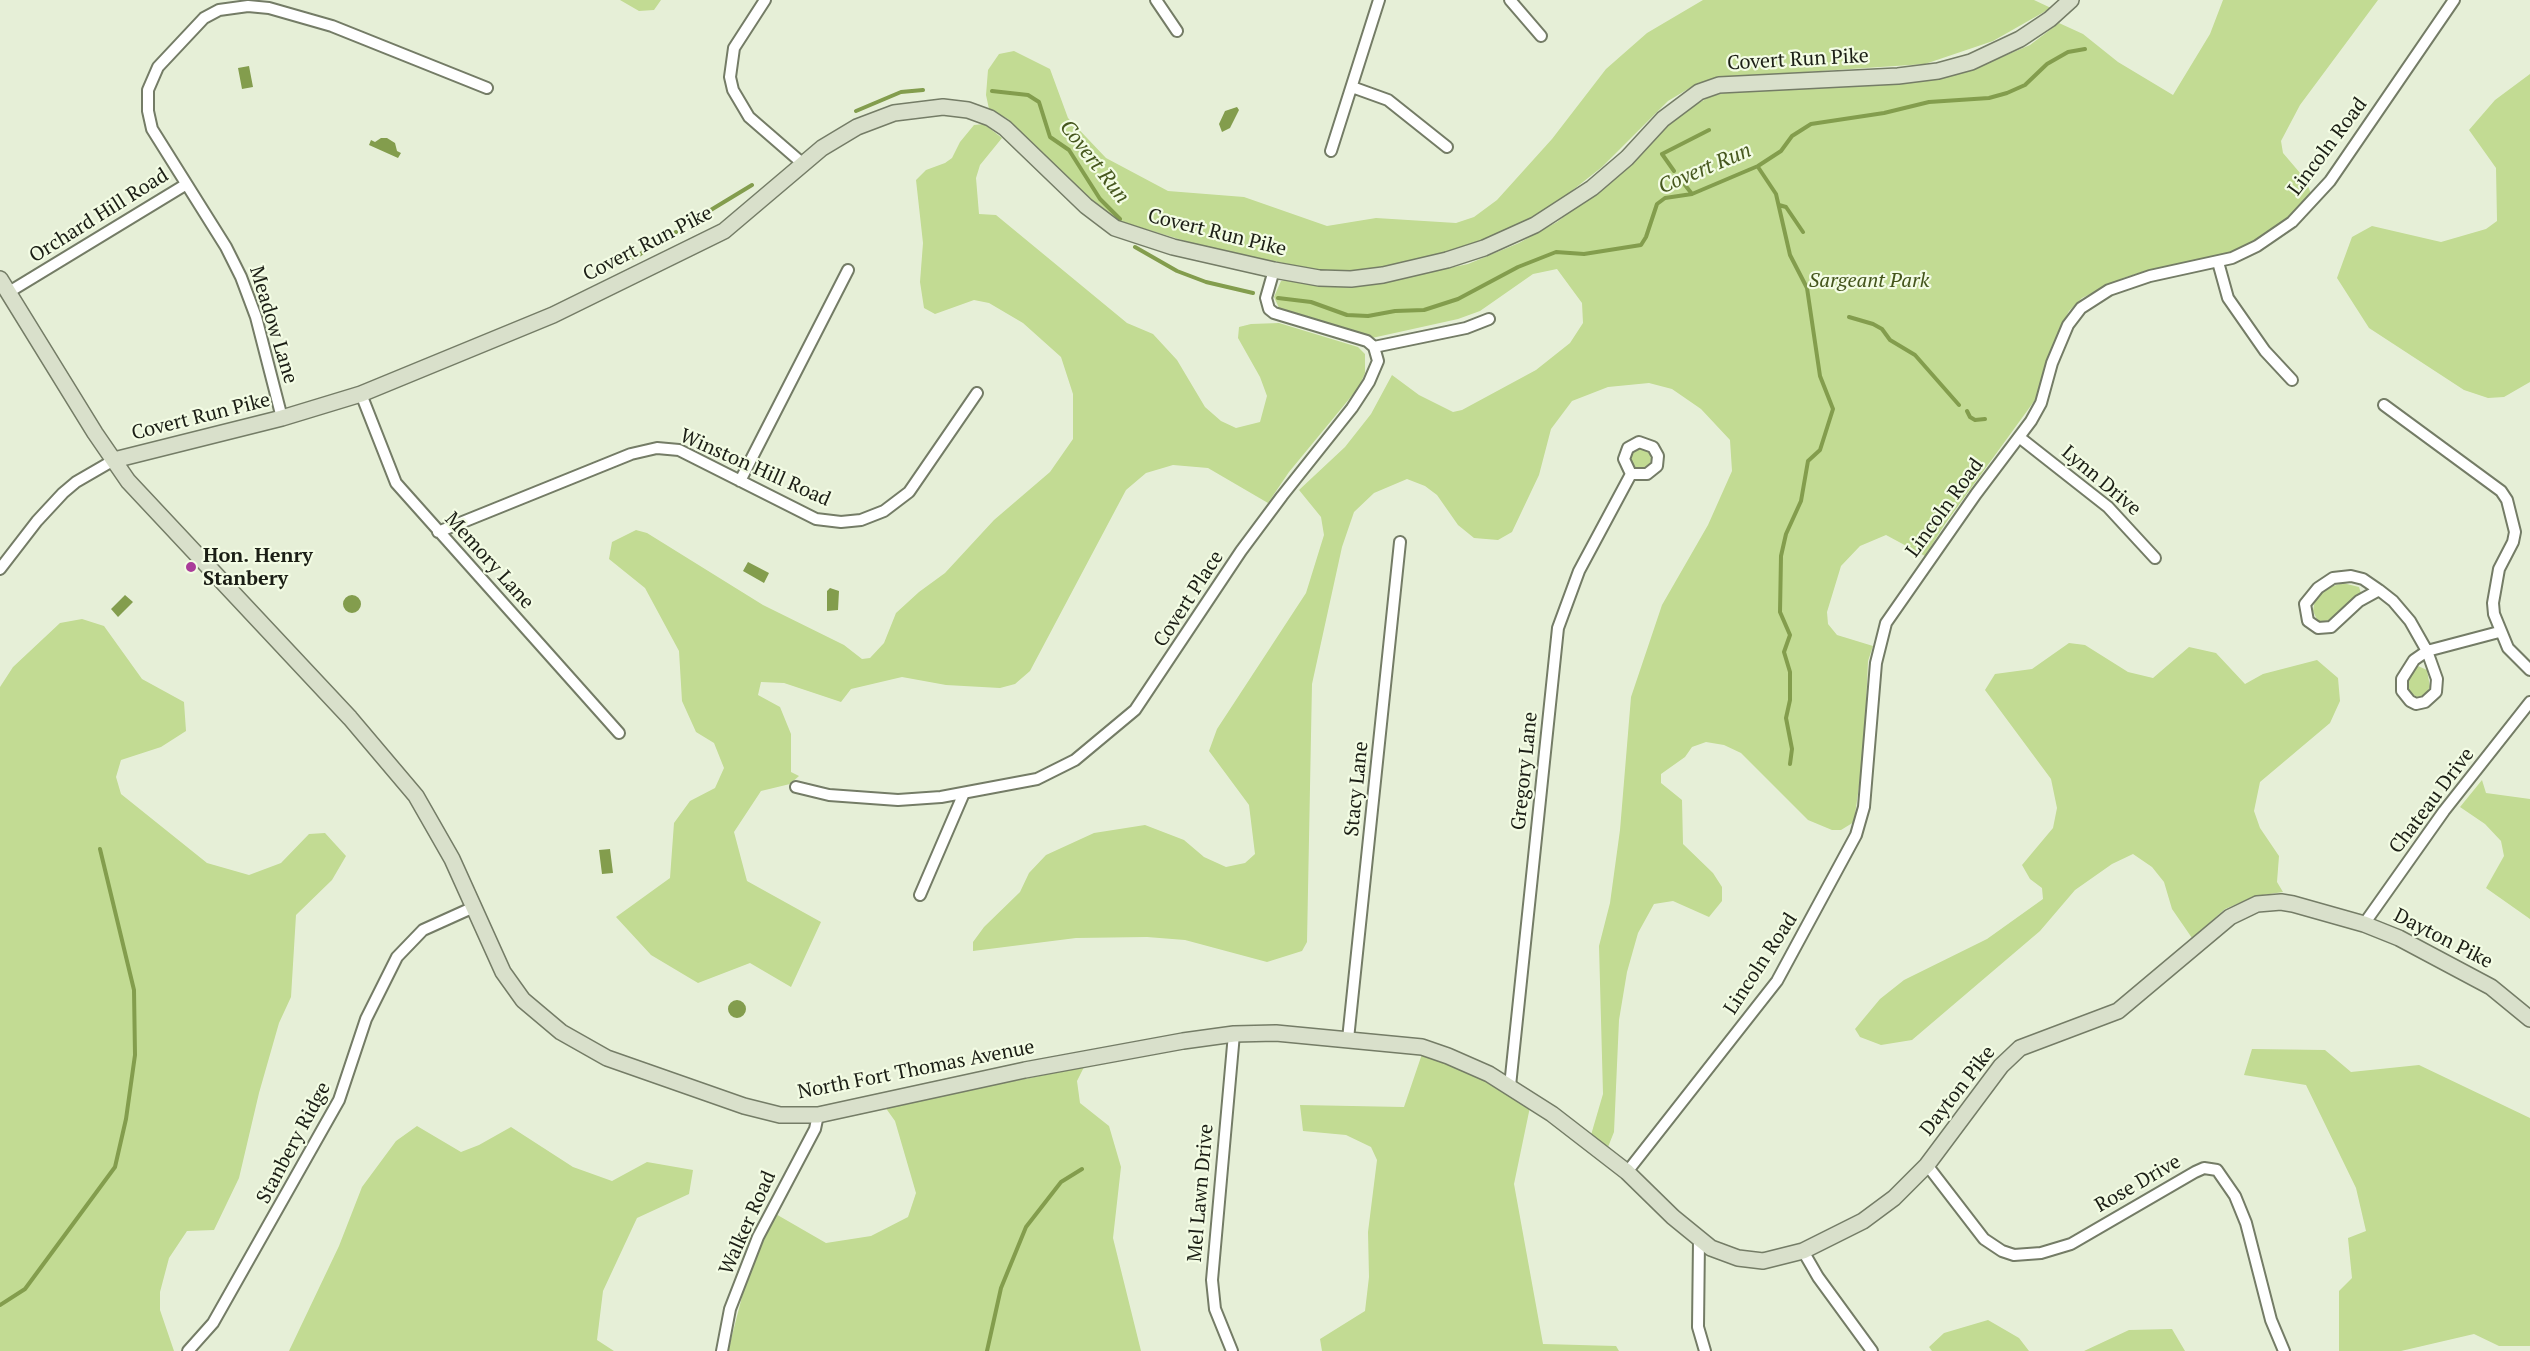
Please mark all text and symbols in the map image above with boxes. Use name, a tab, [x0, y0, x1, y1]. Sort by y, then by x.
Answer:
street label: Covert Run Pike	[1726, 44, 1870, 76]
street label: Lincoln Road	[2283, 93, 2373, 201]
water label: Covert Run	[1054, 115, 1134, 209]
water label: Covert Run	[1655, 138, 1755, 200]
street label: Orchard Hill Road	[25, 164, 173, 268]
street label: Covert Run Pike	[579, 201, 717, 287]
street label: Covert Run Pike	[1145, 204, 1289, 262]
street label: Meadow Lane	[244, 263, 302, 387]
park label: Sargeant Park	[1809, 269, 1929, 293]
street label: Covert Run Pike	[129, 388, 273, 446]
street label: Winston Hill Road	[676, 424, 834, 512]
street label: Lynn Drive	[2056, 441, 2146, 521]
street label: Lincoln Road	[1901, 454, 1989, 562]
street label: Memory Lane	[439, 508, 539, 614]
place label: Hon. Henry Stanbery	[203, 544, 313, 591]
street label: Covert Place	[1149, 546, 1229, 652]
marker: Hon. Henry Stanbery	[184, 560, 198, 574]
street label: Gregory Lane	[1507, 711, 1543, 831]
street label: Stacy Lane	[1340, 740, 1374, 838]
street label: Chateau Drive	[2384, 743, 2480, 859]
street label: Dayton Pike	[2390, 904, 2496, 974]
street label: Lincoln Road	[1719, 909, 1803, 1019]
street label: North Fort Thomas Avenue	[796, 1035, 1036, 1105]
street label: Dayton Pike	[1915, 1041, 2001, 1141]
street label: Stanbery Ridge	[252, 1078, 336, 1208]
street label: Mel Lawn Drive	[1183, 1123, 1219, 1263]
street label: Rose Drive	[2091, 1150, 2185, 1218]
street label: Walker Road	[715, 1168, 781, 1278]

